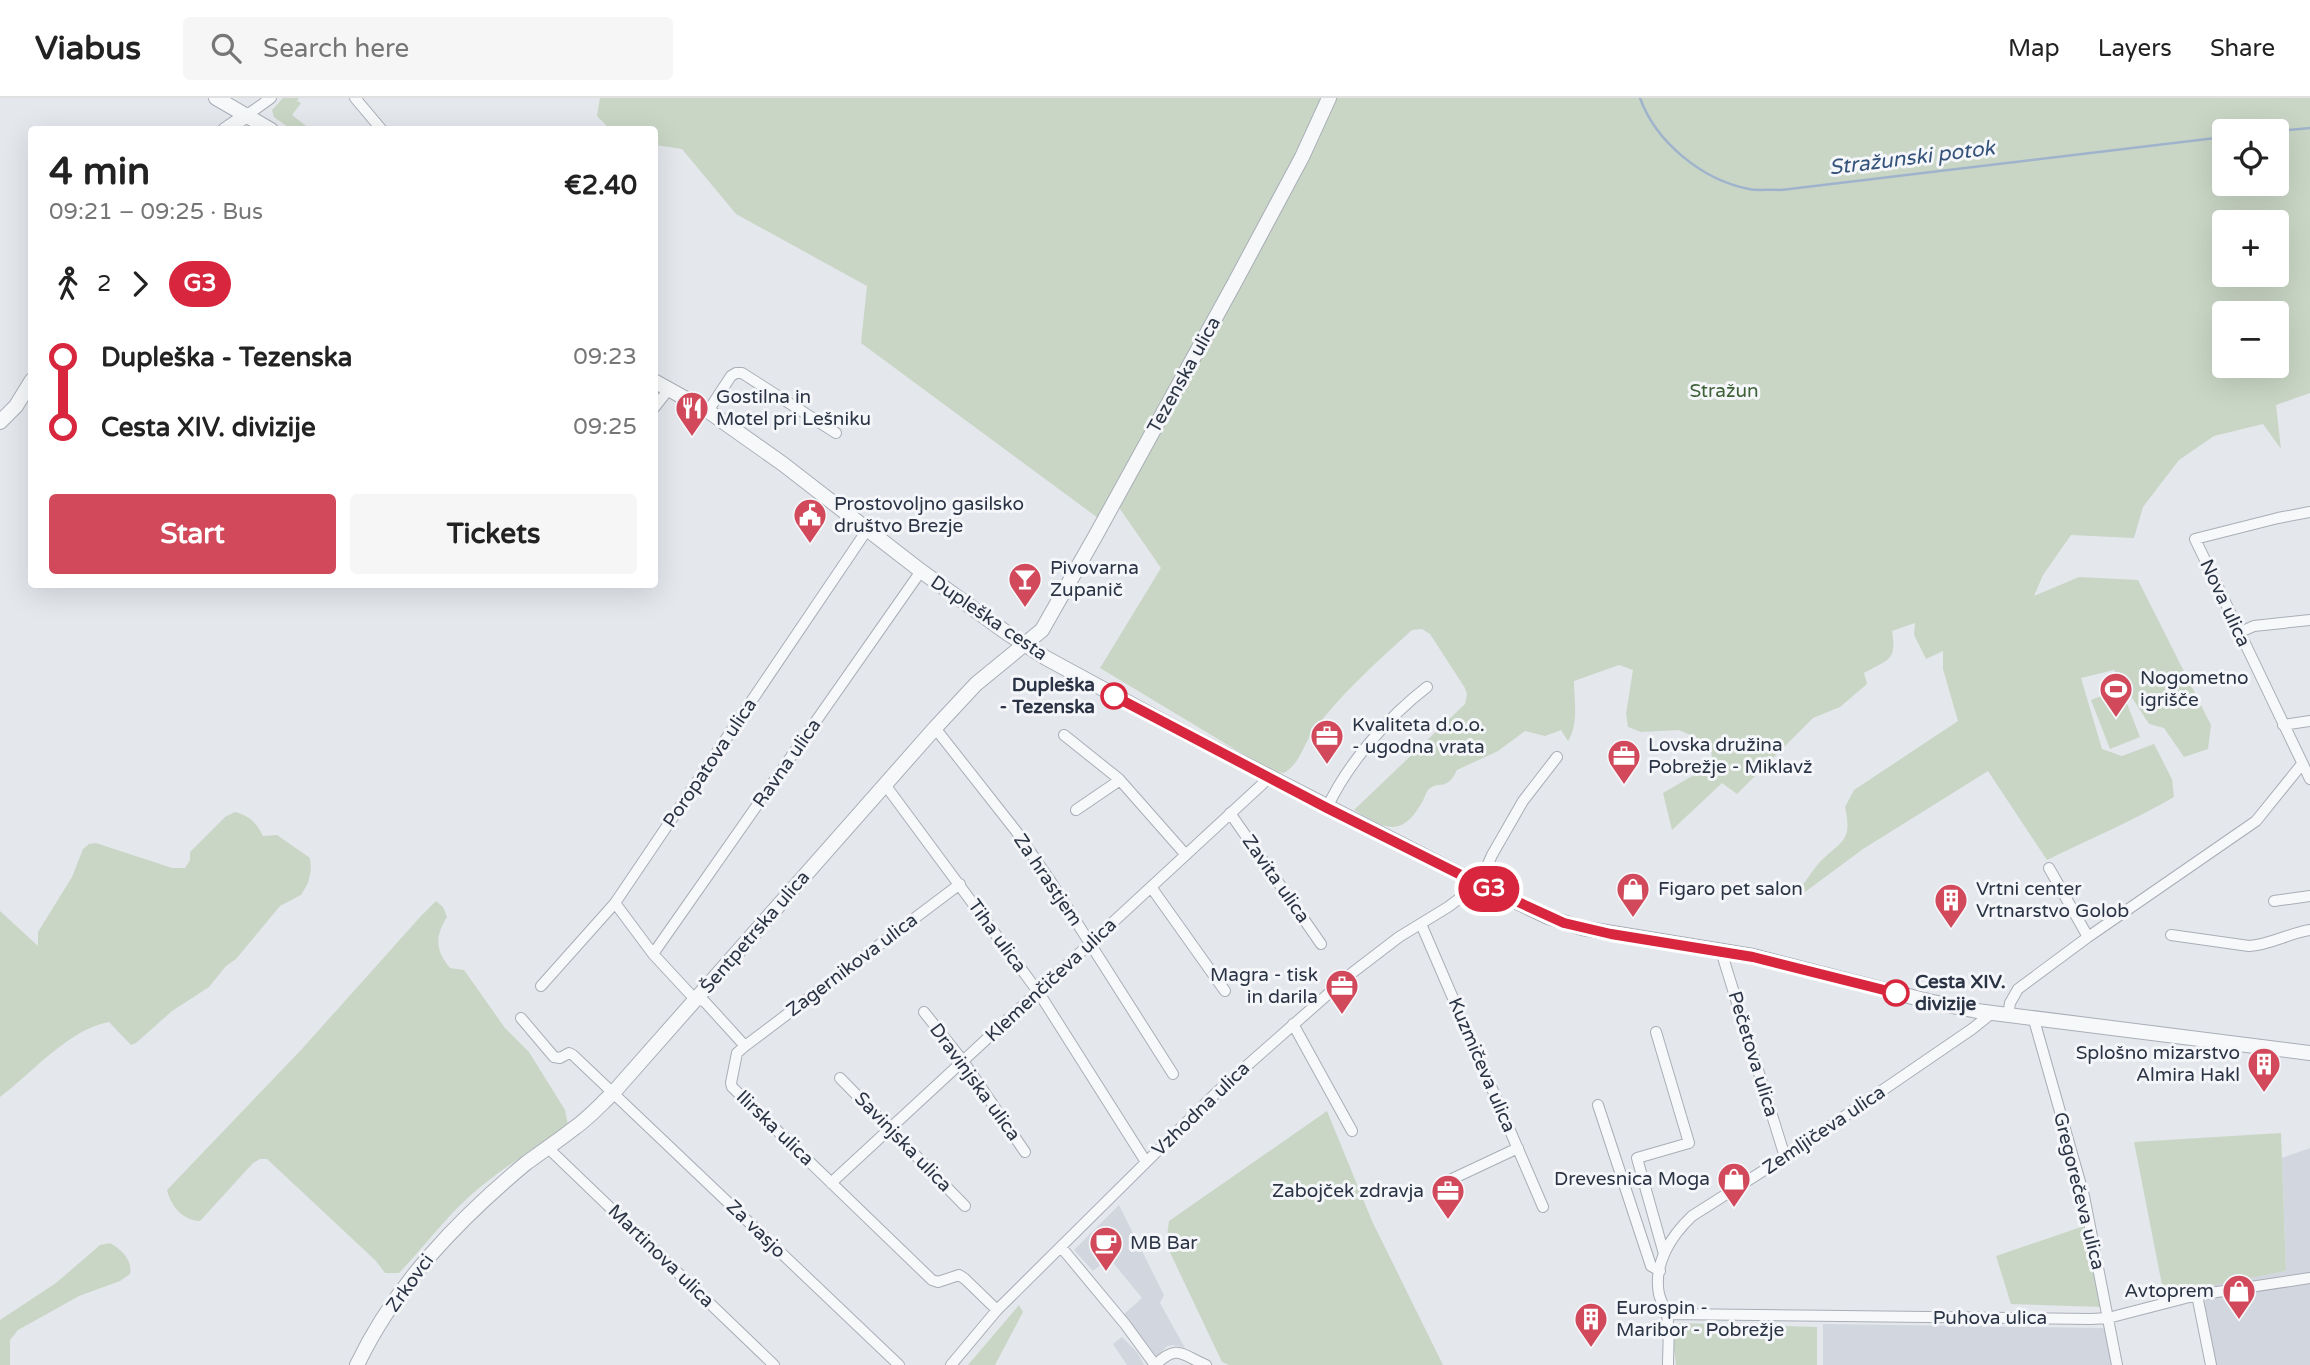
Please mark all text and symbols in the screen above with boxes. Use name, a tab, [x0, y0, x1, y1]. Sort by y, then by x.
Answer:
search box	[183, 17, 673, 80]
text: Viabus	[35, 29, 141, 68]
icon: search	[207, 29, 245, 67]
text: Search here	[263, 33, 409, 64]
text: Map	[2008, 34, 2060, 63]
text: Layers	[2098, 34, 2172, 63]
text: Share	[2210, 34, 2275, 63]
map controls	[2212, 119, 2289, 378]
button: locate	[2212, 119, 2289, 196]
water label: Stražunski potok	[1828, 135, 1998, 181]
text: 4 min	[49, 149, 150, 195]
text: €2.40	[564, 170, 637, 201]
text: 09:21 – 09:25 · Bus	[49, 198, 263, 226]
button: +	[2212, 210, 2289, 287]
icon: walk	[49, 265, 87, 303]
icon: forward	[121, 265, 159, 303]
text: G3	[183, 269, 217, 298]
text: 2	[97, 270, 111, 298]
button: −	[2212, 301, 2289, 378]
street label: Tezenska ulica	[1143, 313, 1225, 437]
text: Dupleška - Tezenska	[101, 342, 352, 373]
text: 09:23	[573, 343, 637, 371]
park label: Stražun	[1689, 380, 1759, 402]
place label: Gostilna in Motel pri Lešniku	[716, 386, 871, 430]
restaurant icon: Gostilna in Motel pri Lešniku	[673, 389, 711, 438]
text: Cesta XIV. divizije	[101, 412, 316, 443]
text: 09:25	[573, 413, 637, 441]
place label: Prostovoljno gasilsko društvo Brezje	[834, 493, 1024, 537]
button: Start	[49, 494, 336, 574]
button: Tickets	[350, 494, 637, 574]
public building icon: Prostovoljno gasilsko društvo Brezje	[791, 496, 829, 545]
street label: Nova ulica	[2195, 556, 2255, 650]
place label: Pivovarna Zupanič	[1050, 557, 1139, 601]
bar icon: Pivovarna Zupanič	[1006, 560, 1044, 609]
street label: Dupleška cesta	[927, 571, 1051, 665]
place label: Nogometno igrišče	[2140, 667, 2249, 711]
sports icon: Nogometno igrišče	[2097, 670, 2135, 719]
place label: Dupleška - Tezenska	[999, 674, 1095, 718]
marker: Dupleška - Tezenska	[1101, 683, 1127, 709]
street label: Poropatova ulica	[659, 694, 761, 832]
street label: Ravna ulica	[748, 714, 826, 812]
place label: Kvaliteta d.o.o. - ugodna vrata	[1352, 714, 1485, 758]
office icon: Kvaliteta d.o.o. - ugodna vrata	[1308, 717, 1346, 766]
place label: Lovska družina Pobrežje - Miklavž	[1648, 734, 1812, 778]
office icon: Lovska družina Pobrežje - Miklavž	[1605, 737, 1643, 786]
street label: Za hrastjem	[1009, 830, 1087, 930]
street label: Zavita ulica	[1238, 831, 1314, 927]
street label: Šentpetrska ulica	[696, 866, 814, 998]
line badge: G3	[1458, 866, 1520, 912]
shop icon: Figaro pet salon	[1614, 870, 1652, 919]
text: G3	[1472, 874, 1506, 903]
place label: Figaro pet salon	[1658, 878, 1803, 900]
place label: Vrtni center Vrtnarstvo Golob	[1976, 878, 2129, 922]
building icon: Vrtni center Vrtnarstvo Golob	[1932, 881, 1970, 930]
street label: Tiha ulica	[963, 895, 1031, 977]
street label: Zagernikova ulica	[782, 909, 922, 1021]
street label: Klemenčičeva ulica	[981, 914, 1121, 1046]
place label: Magra - tisk in darila	[1210, 964, 1318, 1008]
office icon: Magra - tisk in darila	[1323, 967, 1361, 1016]
place label: Cesta XIV. divizije	[1915, 971, 2006, 1016]
marker: Cesta XIV. divizije	[1883, 980, 1909, 1006]
street label: Pečetova ulica	[1723, 989, 1783, 1119]
street label: Kuzmičeva ulica	[1444, 994, 1520, 1136]
street label: Dravinjska ulica	[925, 1019, 1025, 1145]
place label: Splošno mizarstvo Almira Hakl	[2076, 1042, 2240, 1086]
building icon: Splošno mizarstvo Almira Hakl	[2245, 1045, 2283, 1094]
street label: Vzhodna ulica	[1148, 1057, 1254, 1161]
street label: Zemljičeva ulica	[1759, 1081, 1889, 1179]
street label: Ilirska ulica	[732, 1086, 818, 1170]
street label: Savinjska ulica	[850, 1088, 956, 1196]
street label: Gregorečeva ulica	[2049, 1110, 2109, 1272]
shop icon: Drevesnica Moga	[1715, 1160, 1753, 1209]
place label: Drevesnica Moga	[1554, 1168, 1710, 1190]
office icon: Zabojček zdravja	[1429, 1172, 1467, 1221]
place label: Zabojček zdravja	[1272, 1180, 1424, 1202]
street label: Za vasjo	[722, 1195, 790, 1263]
street label: Martinova ulica	[603, 1200, 719, 1312]
cafe icon: MB Bar	[1087, 1224, 1125, 1273]
place label: MB Bar	[1130, 1232, 1198, 1254]
street label: Zrkovci	[382, 1250, 438, 1316]
shop icon: Avtoprem	[2220, 1272, 2258, 1321]
place label: Avtoprem	[2124, 1280, 2214, 1302]
place label: Eurospin - Maribor - Pobrežje	[1616, 1297, 1784, 1341]
building icon: Eurospin - Maribor - Pobrežje	[1572, 1300, 1610, 1349]
street label: Puhova ulica	[1933, 1307, 2047, 1329]

